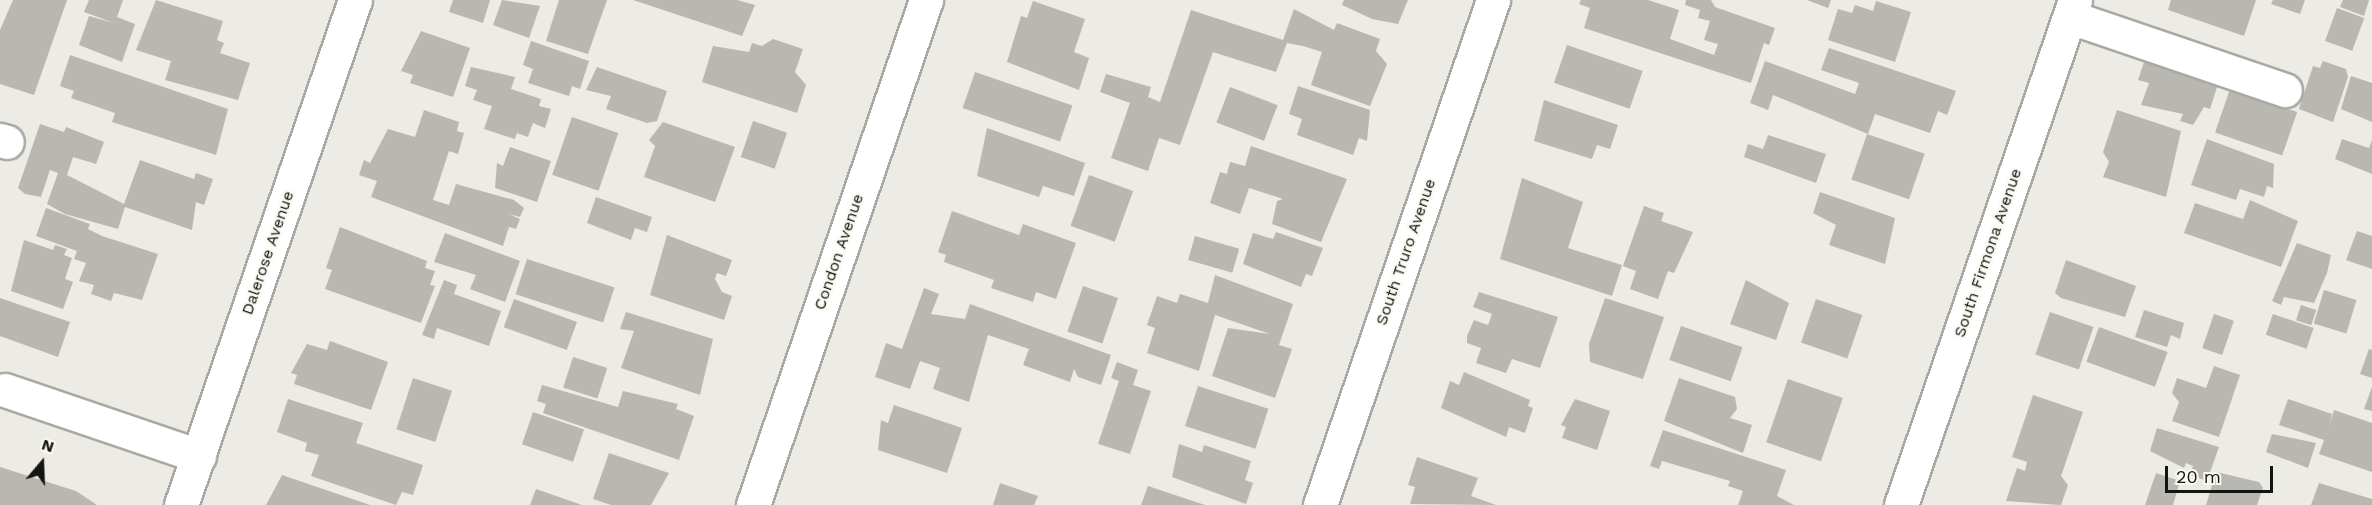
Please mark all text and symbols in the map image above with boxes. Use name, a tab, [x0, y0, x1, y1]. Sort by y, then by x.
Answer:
street label: South Firmona Avenue	[1950, 166, 2026, 340]
street label: South Truro Avenue	[1372, 176, 1440, 328]
street label: Dalerose Avenue	[238, 188, 298, 318]
street label: Condon Avenue	[810, 191, 868, 313]
north arrow	[12, 433, 72, 493]
text: N	[39, 435, 57, 456]
scale bar	[2168, 454, 2276, 492]
text: 20 m	[2176, 466, 2221, 487]

